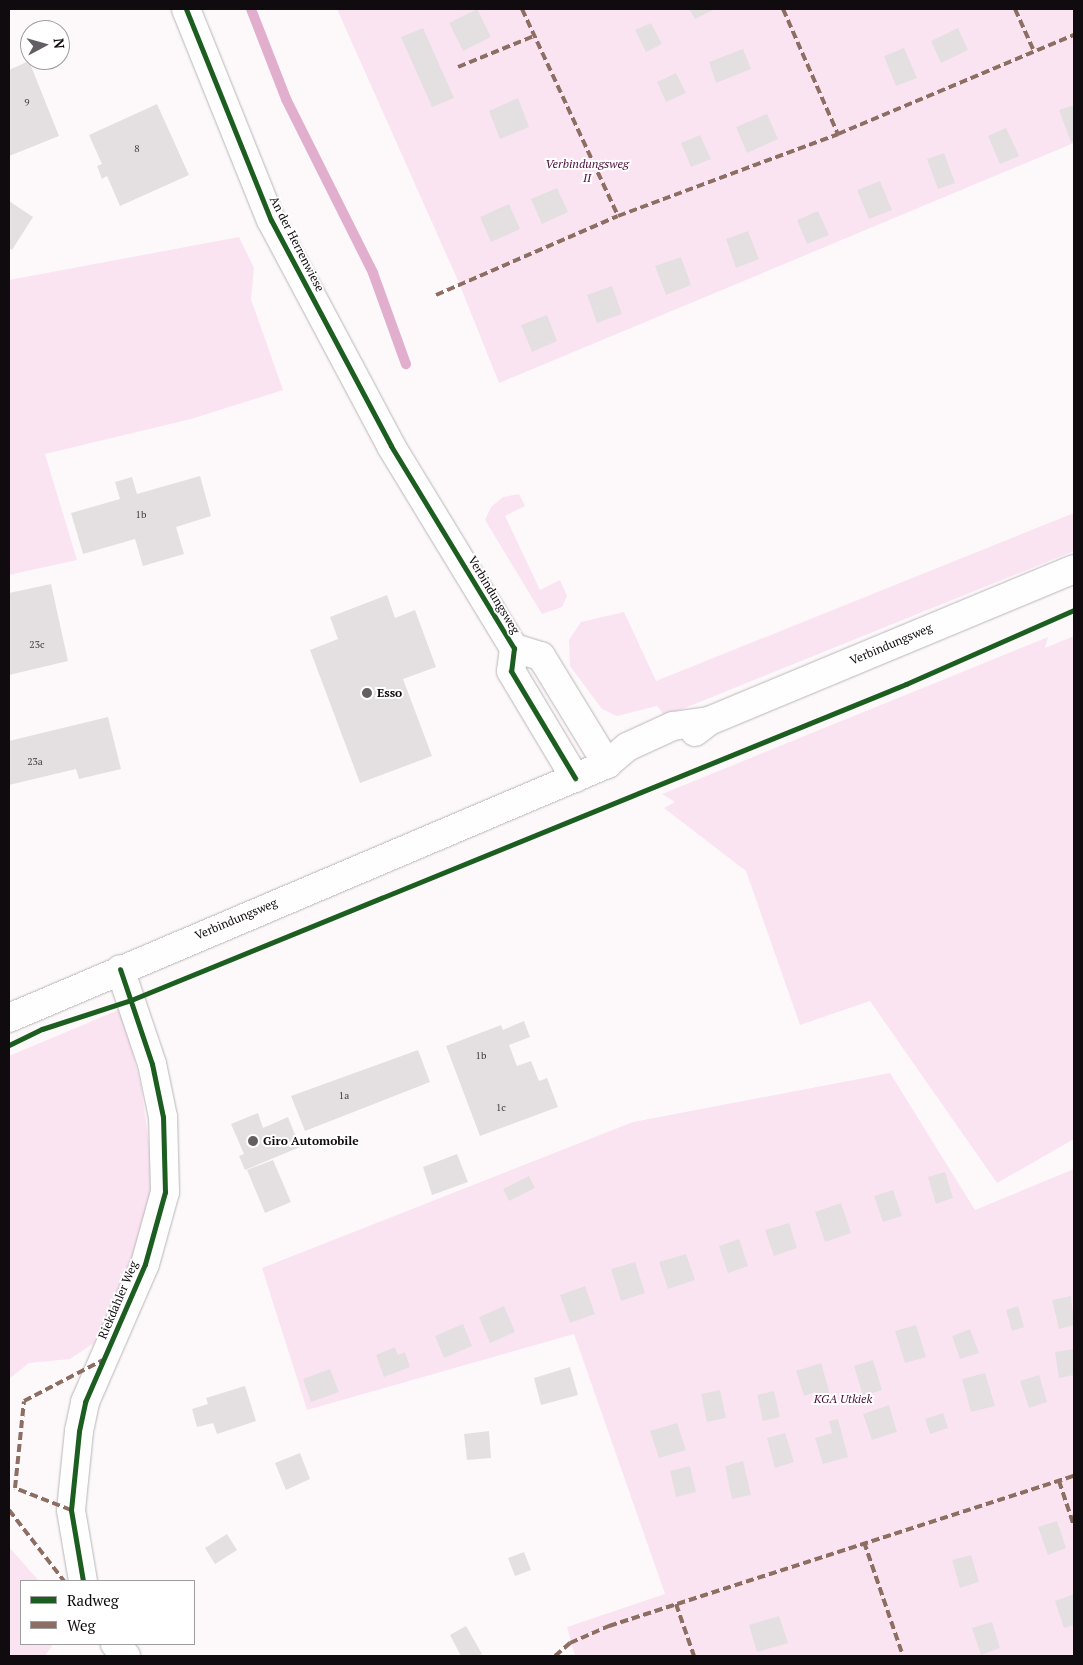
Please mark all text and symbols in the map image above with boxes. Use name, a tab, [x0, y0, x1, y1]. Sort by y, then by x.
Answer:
north arrow	[20, 20, 70, 70]
text: N	[49, 37, 69, 50]
house number: 9	[24, 97, 30, 109]
house number: 8	[134, 143, 140, 155]
park label: Verbindungsweg II	[545, 157, 629, 185]
street label: An der Herrenwiese	[267, 194, 327, 294]
house number: 1b	[136, 509, 146, 521]
street label: Verbindungsweg	[465, 554, 523, 636]
street label: Verbindungsweg	[848, 620, 934, 668]
house number: 23c	[29, 639, 45, 651]
place label: Esso	[377, 686, 402, 700]
marker: Esso	[361, 687, 373, 699]
house number: 23a	[27, 756, 43, 768]
street label: Verbindungsweg	[193, 895, 279, 943]
house number: 1b	[476, 1050, 486, 1062]
house number: 1a	[339, 1090, 349, 1102]
house number: 1c	[496, 1102, 506, 1114]
place label: Giro Automobile	[263, 1134, 359, 1148]
marker: Giro Automobile	[247, 1135, 259, 1147]
street label: Riekdahler Weg	[95, 1259, 141, 1341]
park label: KGA Utkiek	[814, 1392, 872, 1406]
legend	[20, 1580, 195, 1645]
text: Radweg	[67, 1590, 119, 1610]
text: Weg	[67, 1615, 95, 1635]

